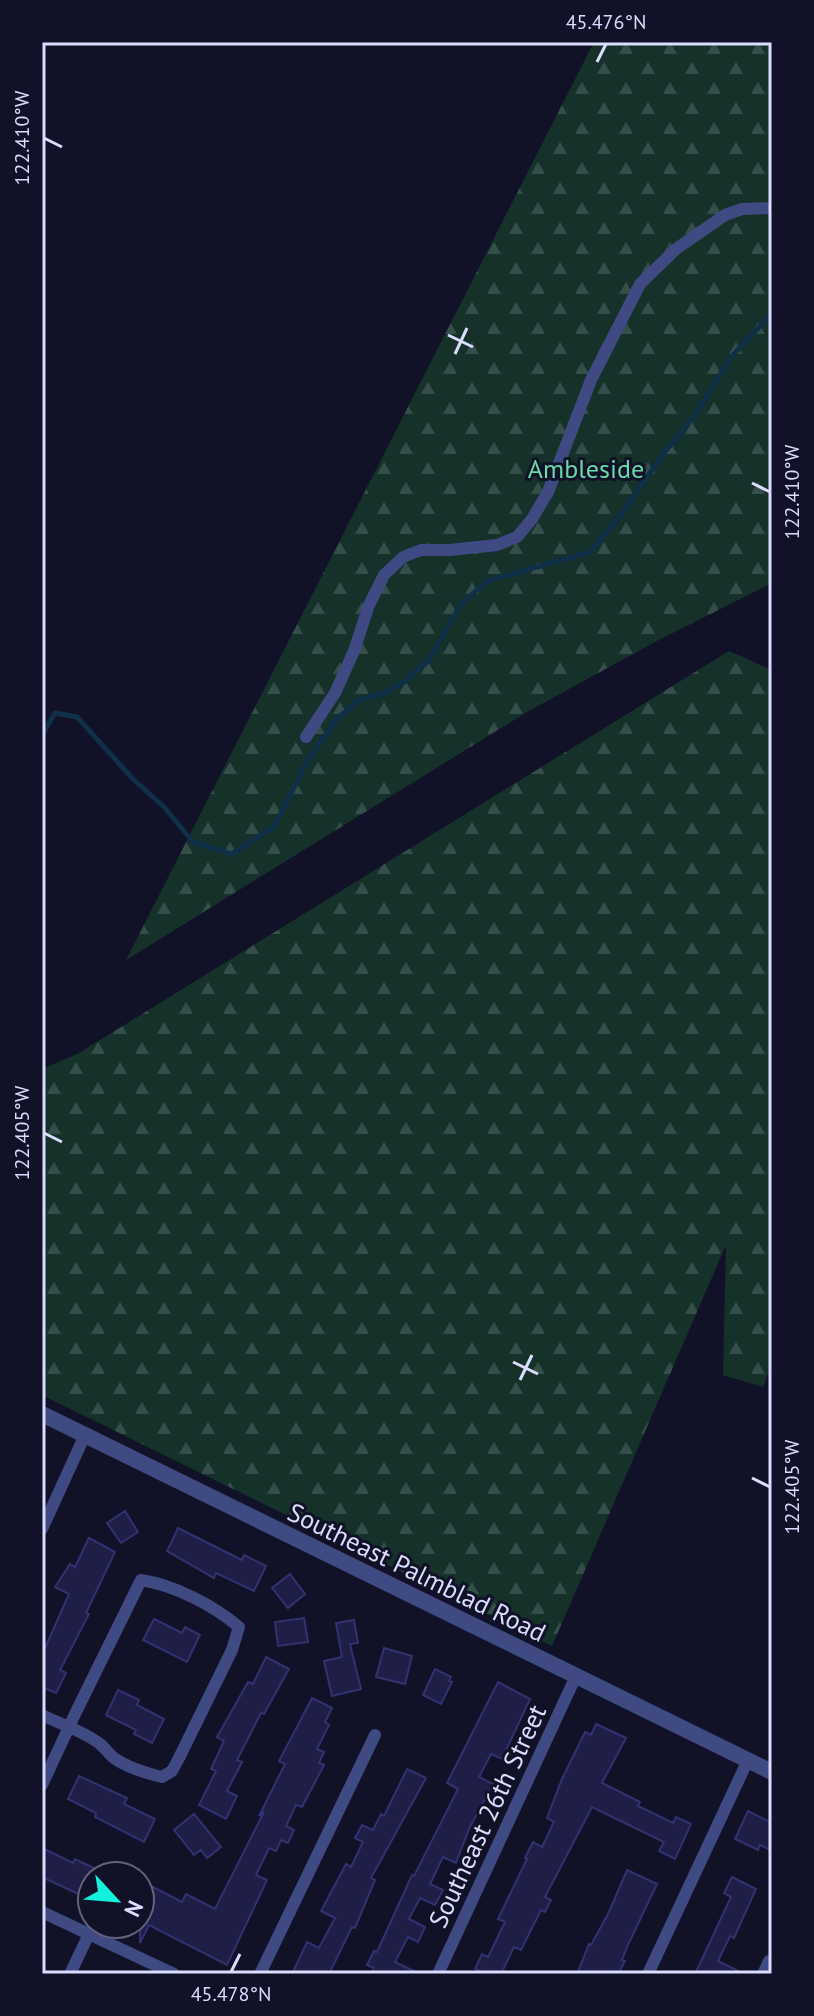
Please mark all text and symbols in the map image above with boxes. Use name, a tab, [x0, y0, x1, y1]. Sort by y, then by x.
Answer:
text: 45.476°N	[566, 9, 646, 35]
text: 122.410°W	[9, 90, 35, 185]
text: 122.410°W	[779, 444, 805, 539]
park label: Ambleside	[528, 452, 644, 485]
text: 122.405°W	[9, 1085, 35, 1180]
text: 122.405°W	[779, 1439, 805, 1534]
street label: Southeast Palmblad Road	[282, 1495, 552, 1649]
street label: Southeast 26th Street	[421, 1699, 553, 1933]
north arrow	[76, 1860, 156, 1940]
text: N	[118, 1896, 150, 1921]
text: 45.478°N	[191, 1981, 271, 2007]

